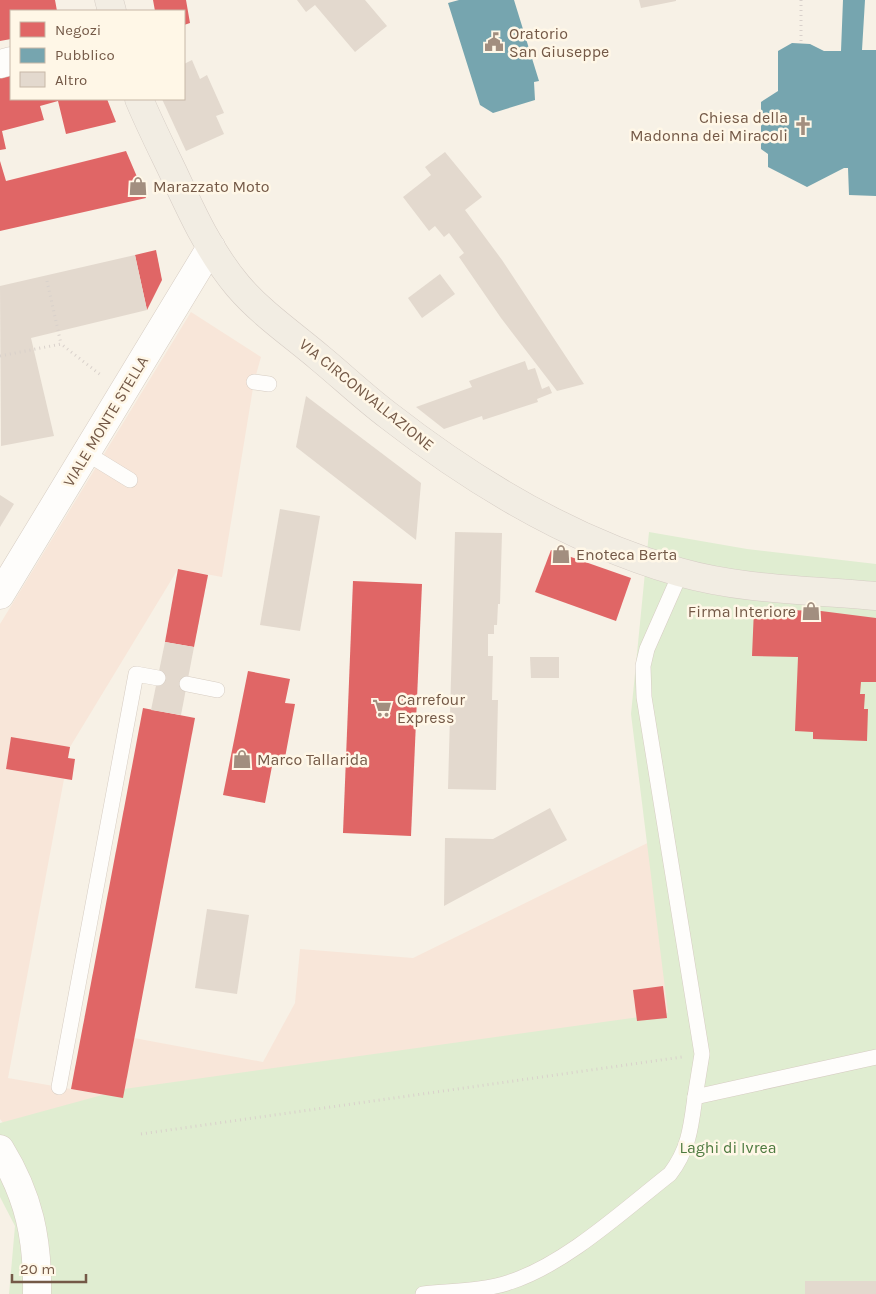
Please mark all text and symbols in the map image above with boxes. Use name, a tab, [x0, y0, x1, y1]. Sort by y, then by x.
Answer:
legend	[10, 10, 185, 100]
text: Negozi	[55, 21, 101, 39]
place label: Oratorio San Giuseppe	[509, 24, 609, 61]
public building icon: Oratorio San Giuseppe	[483, 31, 505, 53]
text: Pubblico	[55, 46, 115, 64]
text: Altro	[55, 71, 87, 89]
place label: Chiesa della Madonna dei Miracoli	[630, 108, 788, 145]
church icon: Chiesa della Madonna dei Miracoli	[792, 115, 814, 137]
shop icon: Marazzato Moto	[127, 175, 149, 197]
place label: Marazzato Moto	[153, 177, 270, 196]
street label: VIA CIRCONVALLAZIONE	[296, 334, 438, 455]
street label: VIALE MONTE STELLA	[59, 352, 152, 490]
shop icon: Enoteca Berta	[550, 543, 572, 565]
place label: Enoteca Berta	[576, 545, 677, 564]
shop icon: Firma Interiore	[800, 600, 822, 622]
place label: Firma Interiore	[688, 602, 796, 621]
place label: Carrefour Express	[397, 690, 465, 727]
supermarket icon: Carrefour Express	[371, 697, 393, 719]
shop icon: Marco Tallarida	[231, 748, 253, 770]
place label: Marco Tallarida	[257, 750, 368, 769]
park label: Laghi di Ivrea	[680, 1138, 776, 1157]
scale bar	[12, 1252, 86, 1284]
text: 20 m	[20, 1260, 55, 1278]

